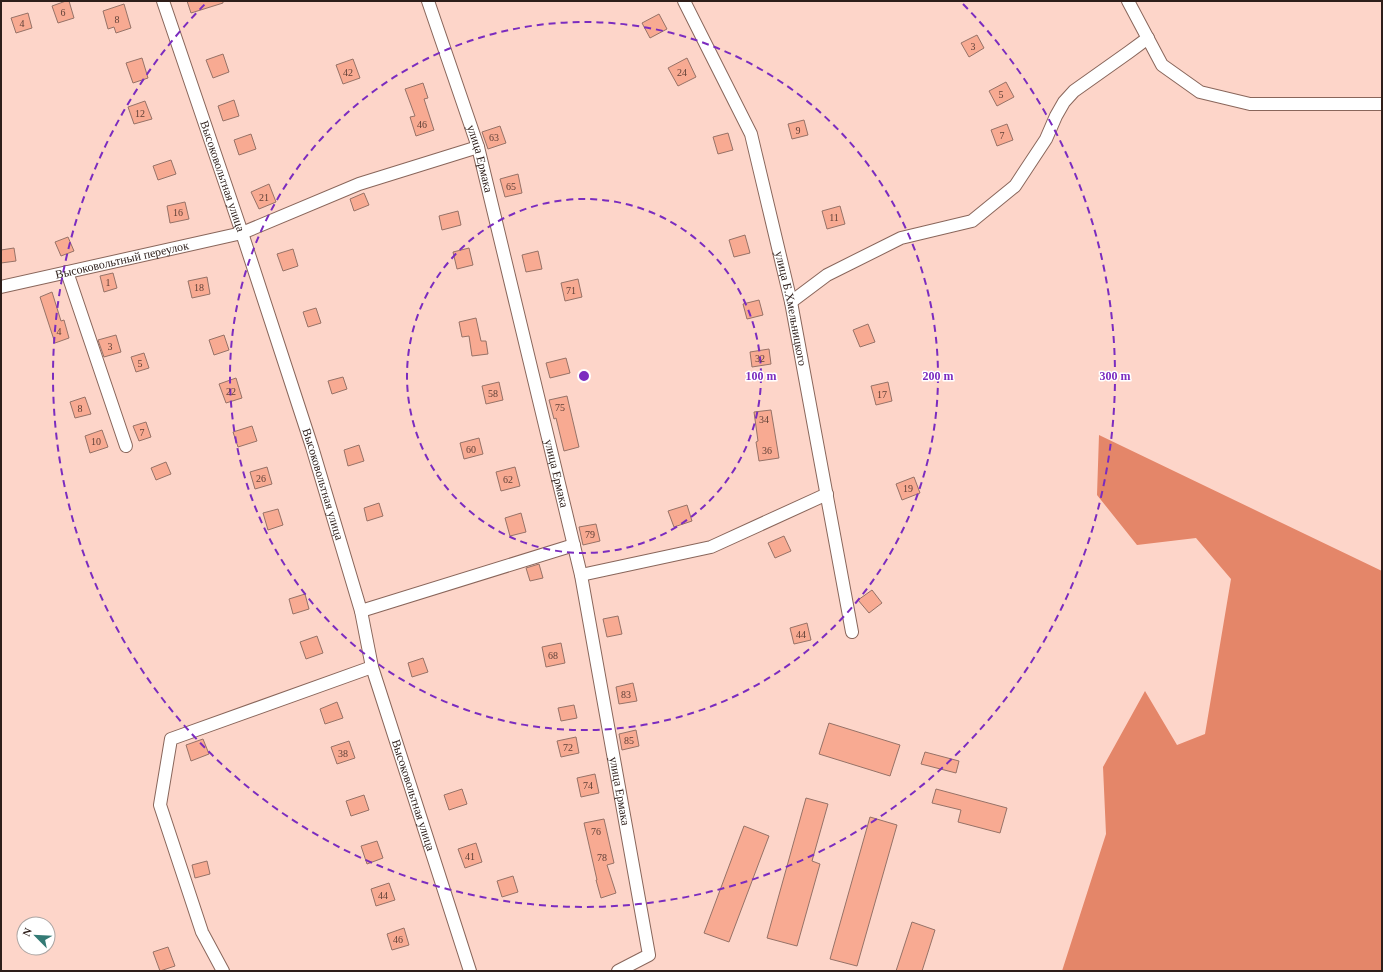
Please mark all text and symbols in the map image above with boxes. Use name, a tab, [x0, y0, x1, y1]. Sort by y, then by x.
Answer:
house number: 6	[61, 7, 66, 18]
house number: 8	[115, 14, 120, 25]
house number: 4	[20, 18, 25, 29]
house number: 3	[971, 41, 976, 52]
house number: 42	[343, 67, 353, 78]
house number: 24	[677, 67, 687, 78]
house number: 5	[999, 89, 1004, 100]
house number: 12	[135, 108, 145, 119]
street label: Высоковольтная улица	[197, 119, 248, 234]
house number: 46	[417, 119, 427, 130]
street label: улица Ермака	[464, 123, 496, 195]
house number: 9	[796, 125, 801, 136]
house number: 7	[1000, 130, 1005, 141]
house number: 63	[489, 132, 499, 143]
house number: 65	[506, 181, 516, 192]
house number: 21	[259, 192, 269, 203]
house number: 16	[173, 207, 183, 218]
house number: 11	[829, 212, 839, 223]
street label: Высоковольтный переулок	[54, 238, 190, 282]
street label: улица Б.Хмельницкого	[772, 250, 810, 367]
house number: 1	[106, 277, 111, 288]
house number: 18	[194, 282, 204, 293]
house number: 71	[566, 285, 576, 296]
house number: 4	[57, 326, 62, 337]
house number: 3	[108, 341, 113, 352]
house number: 32	[755, 353, 765, 364]
house number: 5	[138, 358, 143, 369]
centre of rings	[577, 369, 591, 383]
text: 100 m	[746, 369, 777, 383]
text: 200 m	[923, 369, 954, 383]
text: 300 m	[1100, 369, 1131, 383]
house number: 22	[226, 386, 236, 397]
house number: 58	[488, 388, 498, 399]
house number: 17	[877, 389, 887, 400]
house number: 75	[555, 402, 565, 413]
house number: 8	[78, 403, 83, 414]
house number: 34	[759, 414, 769, 425]
street label: Высоковольтная улица	[299, 426, 347, 542]
house number: 7	[140, 427, 145, 438]
house number: 10	[91, 436, 101, 447]
street label: улица Ермака	[542, 438, 572, 510]
house number: 60	[466, 444, 476, 455]
house number: 36	[762, 445, 772, 456]
house number: 26	[256, 473, 266, 484]
house number: 62	[503, 474, 513, 485]
house number: 19	[903, 483, 913, 494]
house number: 79	[585, 529, 595, 540]
house number: 44	[796, 629, 806, 640]
house number: 68	[548, 650, 558, 661]
house number: 83	[621, 689, 631, 700]
house number: 85	[624, 735, 634, 746]
street label: Высоковольтная улица	[389, 738, 438, 853]
house number: 72	[563, 742, 573, 753]
house number: 38	[338, 748, 348, 759]
street label: улица Ермака	[607, 756, 633, 827]
house number: 74	[583, 780, 593, 791]
house number: 76	[591, 826, 601, 837]
house number: 41	[465, 851, 475, 862]
house number: 78	[597, 852, 607, 863]
house number: 44	[378, 890, 388, 901]
north arrow	[16, 916, 56, 956]
text: N	[20, 926, 34, 938]
house number: 46	[393, 934, 403, 945]

